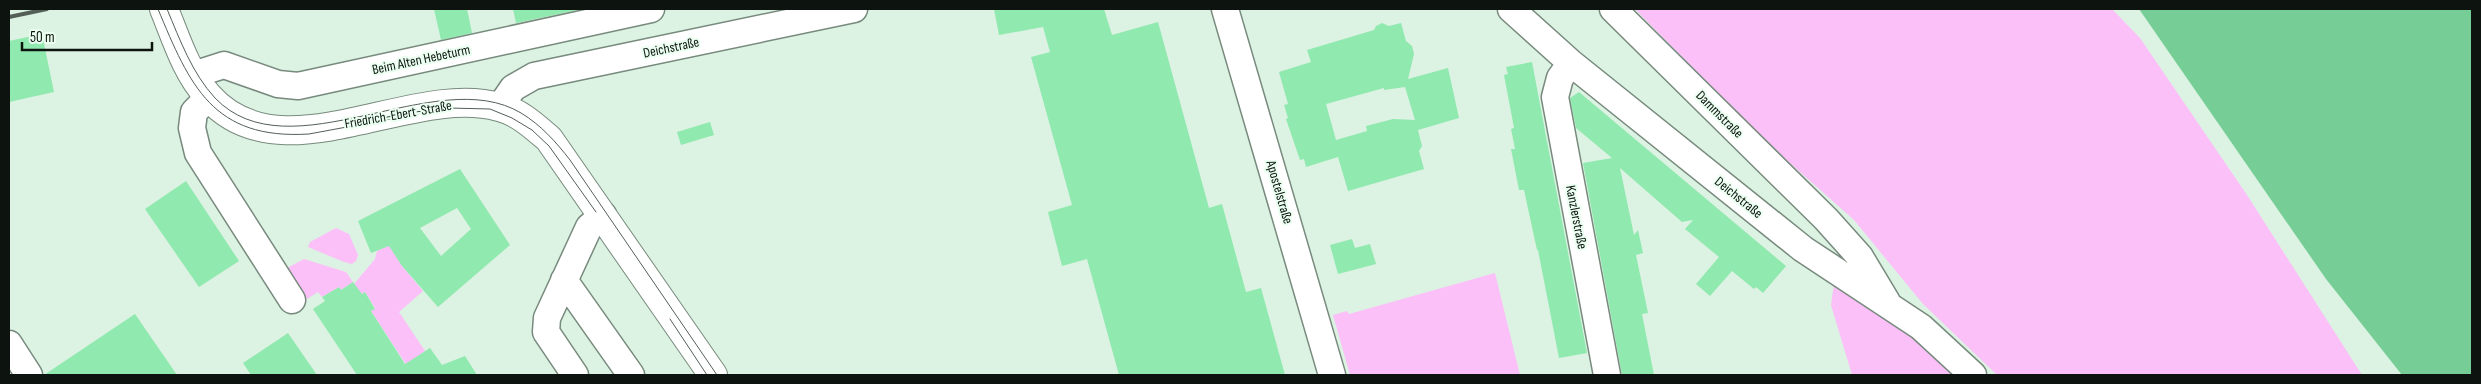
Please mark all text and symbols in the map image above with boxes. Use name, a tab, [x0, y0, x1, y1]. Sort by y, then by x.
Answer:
scale bar	[22, 20, 152, 52]
text: 50 m	[30, 28, 55, 47]
street label: Deichstraße	[642, 33, 701, 62]
street label: Beim Alten Hebeturm	[371, 41, 472, 78]
street label: Dammstraße	[1692, 87, 1747, 142]
street label: Friedrich-Ebert-Straße	[343, 97, 453, 132]
street label: Apostelstraße	[1262, 157, 1297, 226]
street label: Deichstraße	[1711, 173, 1766, 222]
street label: Kanzlerstraße	[1562, 184, 1591, 250]

